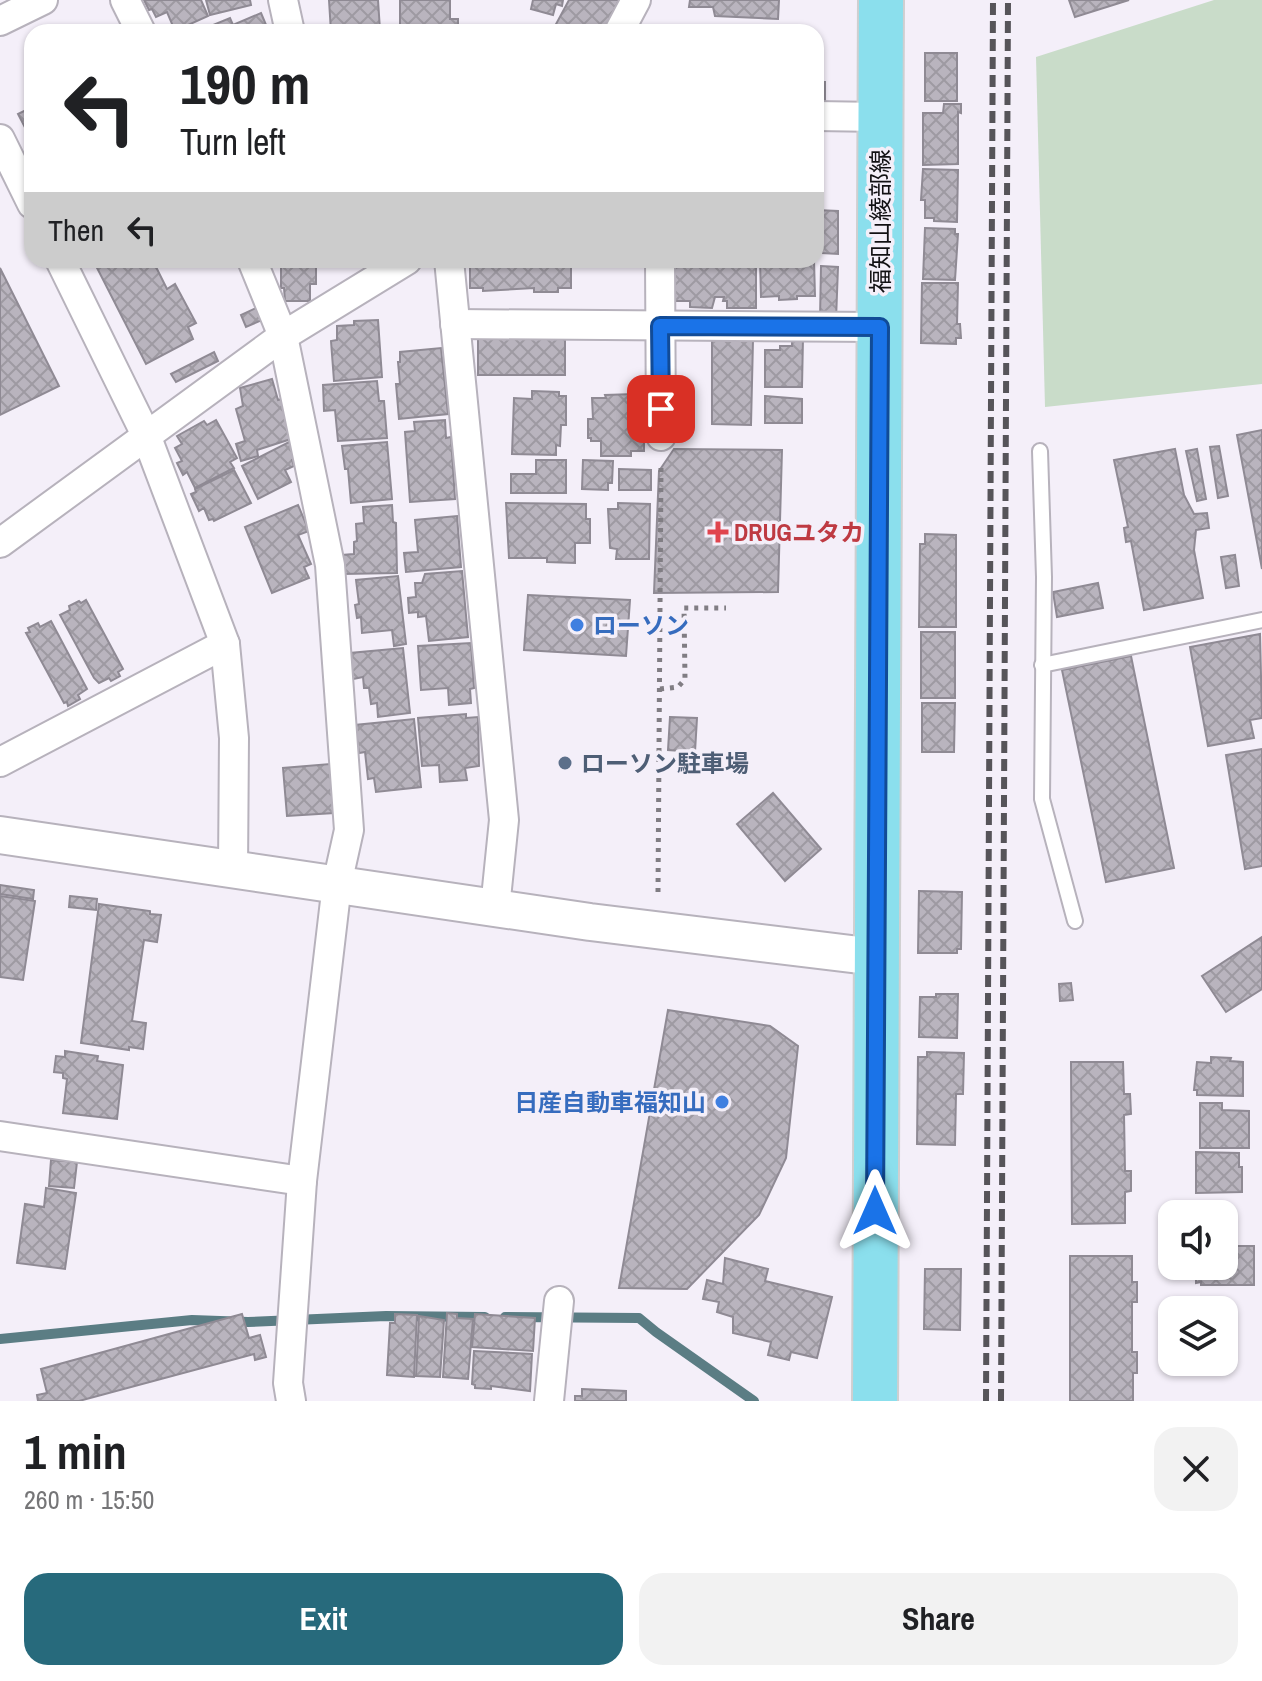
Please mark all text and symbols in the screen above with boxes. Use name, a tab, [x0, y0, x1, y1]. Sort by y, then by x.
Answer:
text: 190 m	[180, 46, 310, 121]
icon: left	[48, 56, 152, 160]
text: Turn left	[180, 118, 286, 166]
street label: 福知山綾部線	[864, 149, 896, 293]
icon: left	[120, 208, 164, 252]
text: Then	[48, 210, 104, 250]
pin	[627, 375, 695, 443]
icon: arrive	[639, 387, 683, 431]
place label: DRUGユタカ	[734, 516, 864, 548]
marker: DRUGユタカ	[709, 523, 727, 541]
place label: ローソン	[593, 609, 689, 641]
marker: ローソン	[568, 616, 586, 634]
place label: ローソン駐車場	[581, 747, 749, 779]
marker: ローソン駐車場	[556, 754, 574, 772]
place label: 日産自動車福知山	[514, 1086, 706, 1118]
marker: 日産自動車福知山	[713, 1093, 731, 1111]
position arrow	[833, 1169, 917, 1253]
map controls	[1158, 1200, 1238, 1376]
button: sound	[1158, 1200, 1238, 1280]
button: layers	[1158, 1296, 1238, 1376]
text: 1 min	[24, 1419, 127, 1484]
button: close	[1154, 1427, 1238, 1511]
text: 260 m · 15:50	[24, 1482, 154, 1517]
button: Exit	[24, 1573, 623, 1665]
button: Share	[639, 1573, 1238, 1665]

